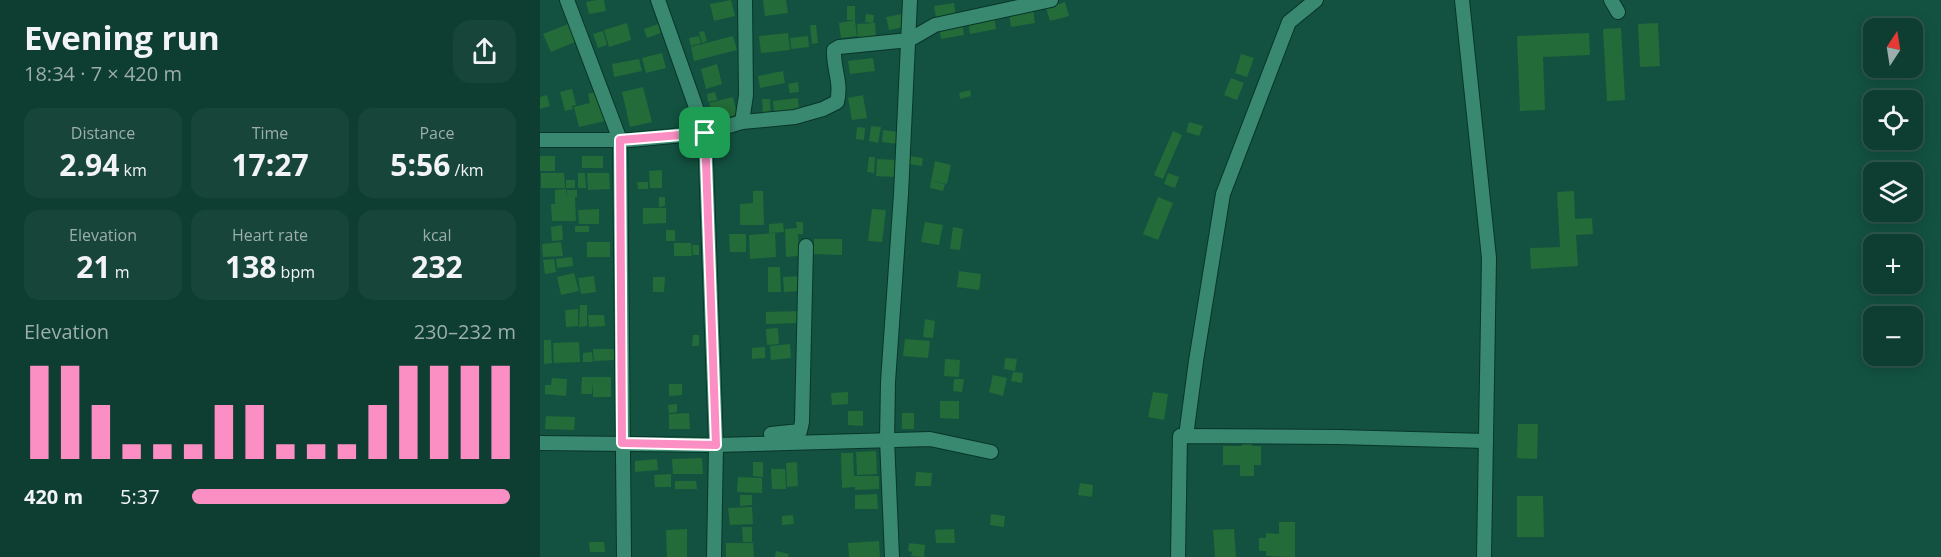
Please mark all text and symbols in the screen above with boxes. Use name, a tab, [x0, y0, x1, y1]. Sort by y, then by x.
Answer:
text: Evening run	[24, 15, 220, 60]
north arrow	[1863, 18, 1923, 78]
map controls	[1863, 18, 1923, 366]
button: share	[453, 20, 516, 83]
text: 18:34 · 7 × 420 m	[24, 60, 182, 87]
button: locate	[1863, 90, 1923, 150]
pin	[679, 107, 730, 158]
icon: arrive	[688, 116, 721, 149]
text: Distance	[71, 122, 135, 144]
text: Time	[252, 122, 288, 144]
text: Pace	[419, 122, 455, 144]
text: 2.94	[59, 144, 119, 185]
text: 17:27	[231, 144, 309, 185]
text: 5:56	[390, 144, 450, 185]
text: km	[119, 159, 147, 181]
text: /km	[450, 159, 484, 181]
button: layers	[1863, 162, 1923, 222]
text: Elevation	[69, 224, 137, 246]
text: Heart rate	[232, 224, 308, 246]
text: kcal	[423, 224, 452, 246]
button: +	[1863, 234, 1923, 294]
text: 21	[76, 246, 111, 287]
text: 138	[225, 246, 276, 287]
text: 232	[411, 246, 463, 287]
text: m	[111, 261, 130, 283]
text: bpm	[276, 261, 315, 283]
button: −	[1863, 306, 1923, 366]
text: Elevation	[24, 318, 109, 345]
text: 230–232 m	[414, 318, 516, 345]
text: 420 m	[24, 483, 83, 510]
text: 5:37	[120, 483, 160, 510]

